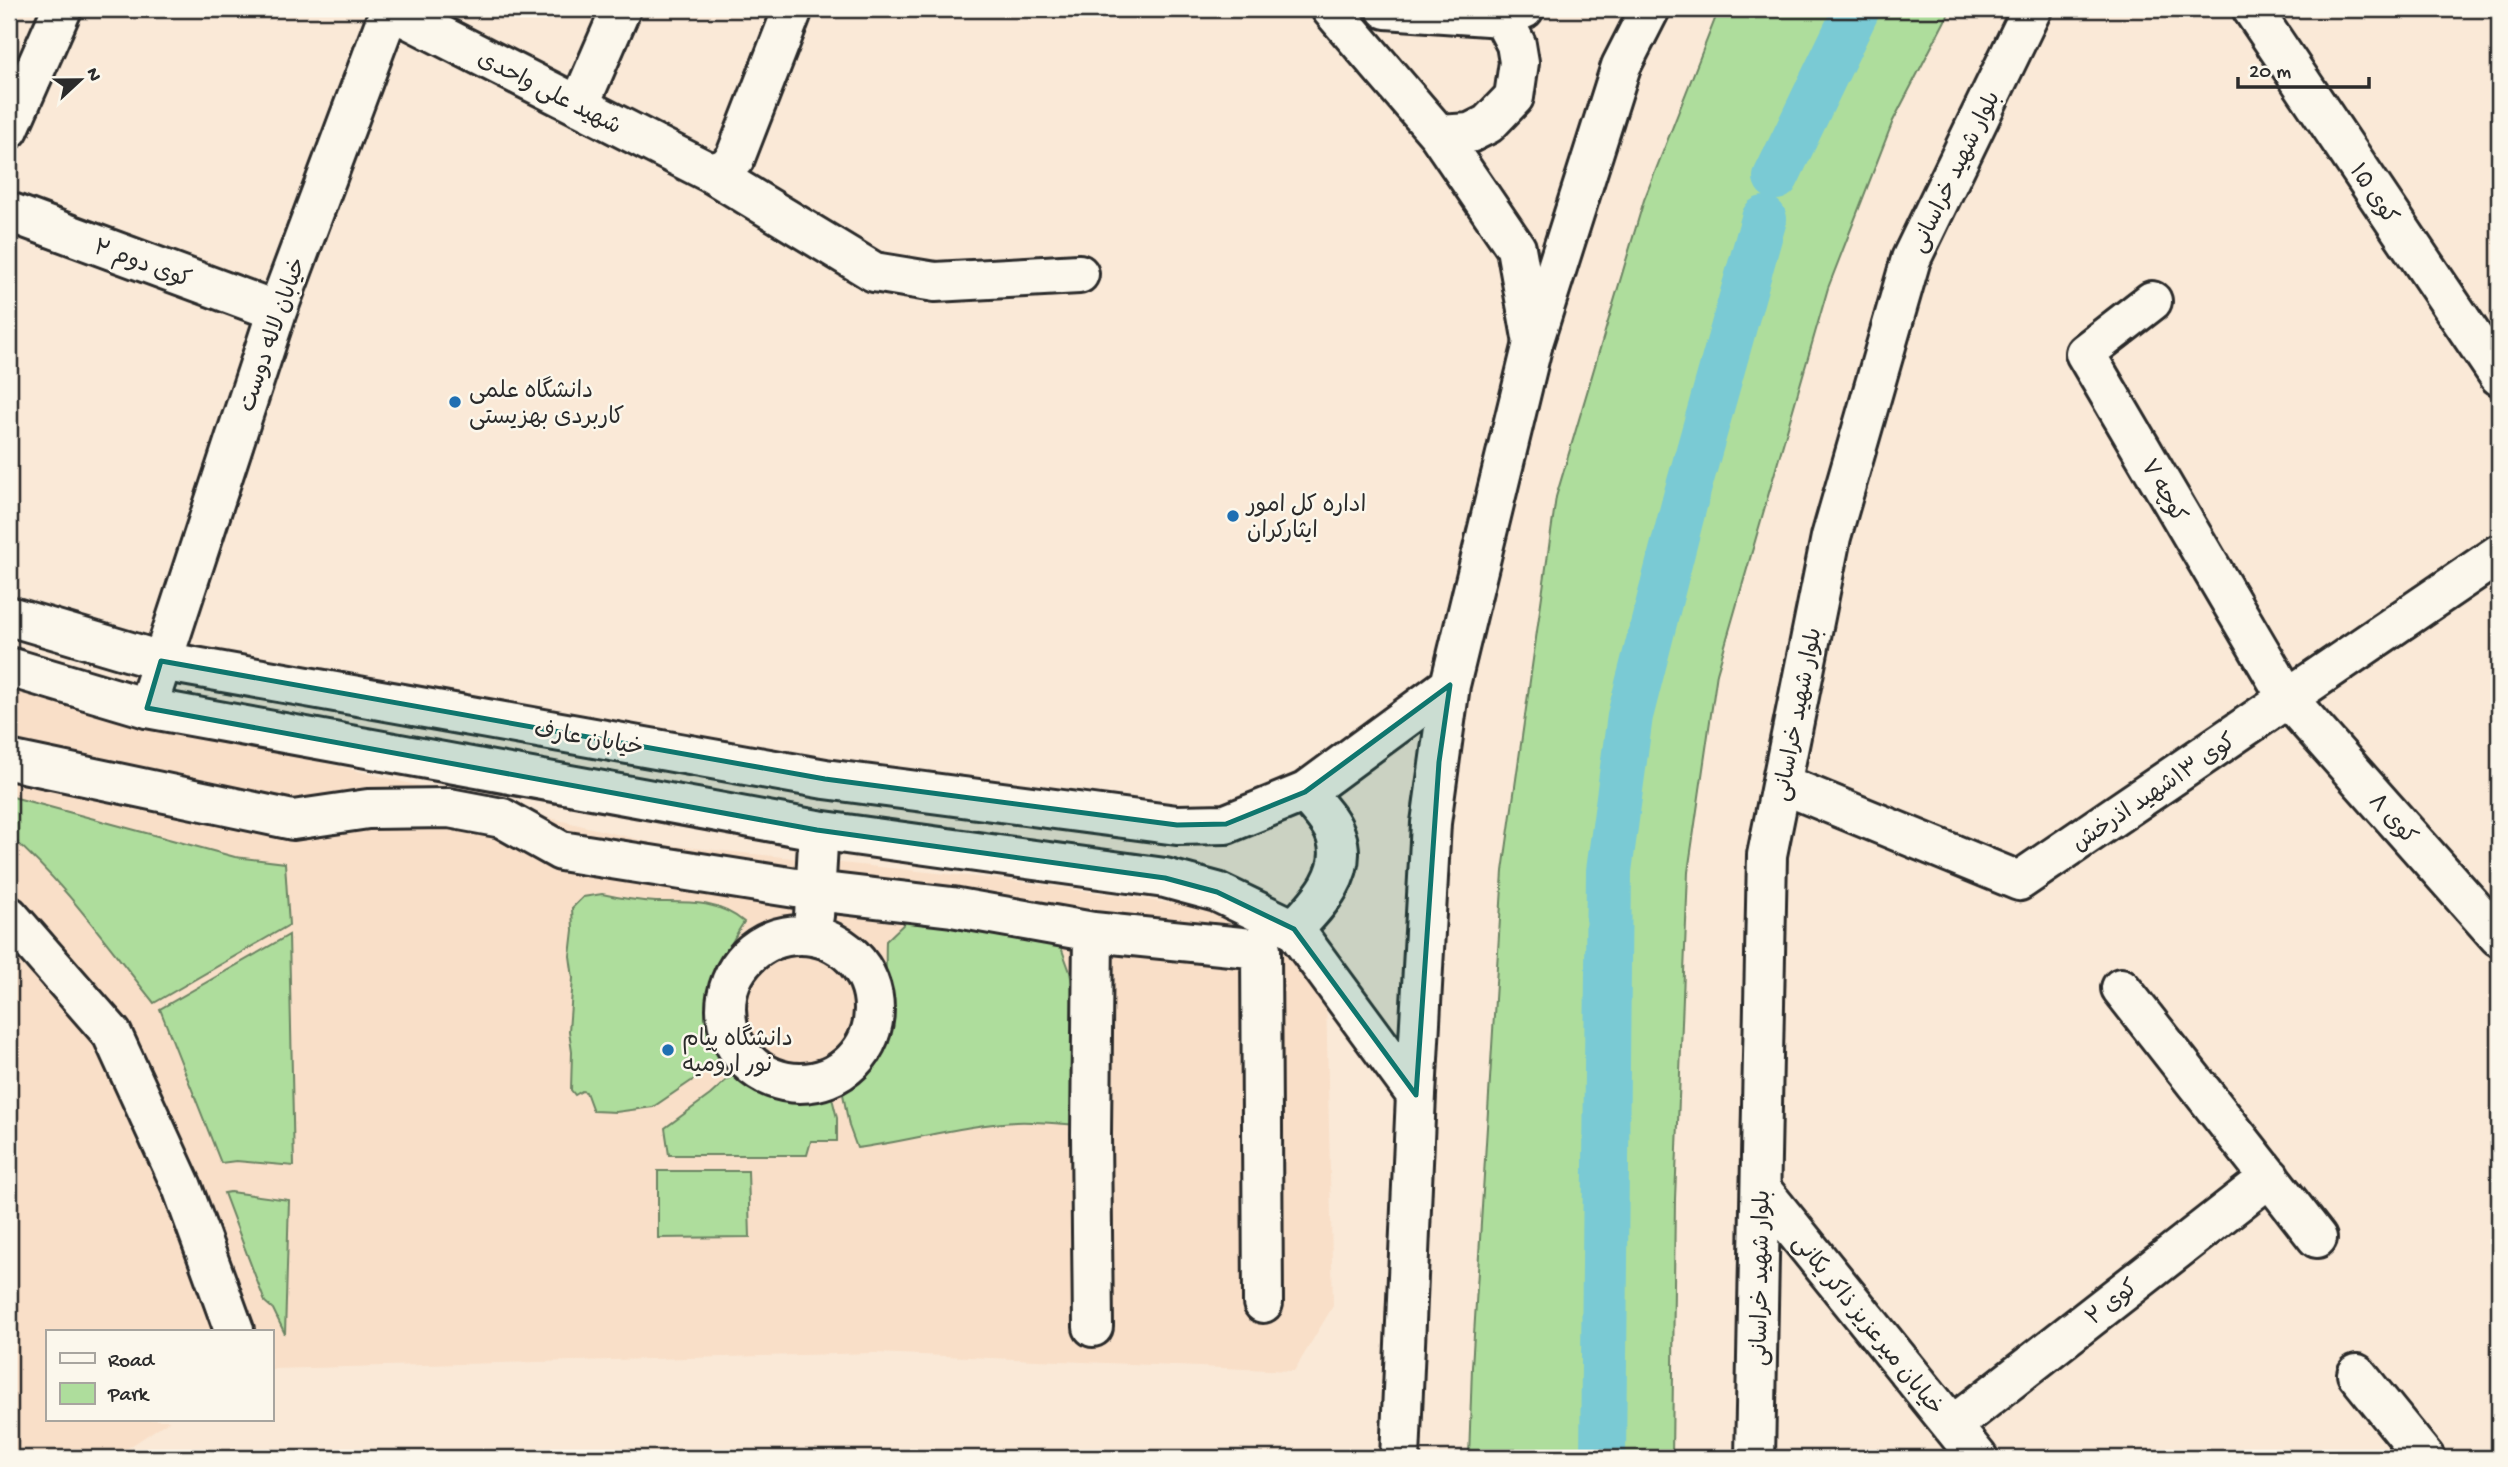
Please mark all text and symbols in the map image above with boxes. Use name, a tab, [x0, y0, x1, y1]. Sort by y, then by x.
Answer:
north arrow	[46, 46, 116, 116]
street label: شهید علی واحدی	[472, 46, 625, 142]
scale bar	[2238, 46, 2370, 90]
text: 20 m	[2249, 61, 2291, 86]
text: N	[80, 65, 106, 85]
street label: بلوار شهید خراسانی	[1906, 87, 2008, 258]
street label: کوی ۱۵	[2342, 159, 2402, 231]
street label: کوی دوم ۲	[89, 235, 194, 296]
street label: خیابان لاله دوست	[235, 254, 313, 416]
place label: دانشگاه علمی کاربردی بهزیستی	[469, 376, 624, 432]
marker: دانشگاه علمی کاربردی بهزیستی	[447, 394, 463, 410]
street label: کوچه ۷	[2133, 455, 2191, 528]
place label: اداره کل امور ایثارکران	[1245, 493, 1366, 546]
marker: اداره کل امور ایثارکران	[1225, 508, 1241, 524]
street label: بلوار شهید خراسانی	[1769, 626, 1829, 804]
street label: خیابان عارف	[532, 718, 645, 763]
street label: کوی ۱۳شهید اذرخش	[2068, 729, 2242, 859]
street label: کوی ۸	[2362, 789, 2421, 851]
place label: دانشگاه پیام نور ارومیه	[682, 1024, 793, 1080]
marker: دانشگاه پیام نور ارومیه	[660, 1042, 676, 1058]
street label: بلوار شهید خراسانی	[1747, 1190, 1778, 1366]
street label: خیابان میرعزیز ذاکر یکانی	[1785, 1231, 1947, 1422]
street label: کوی ۲	[2082, 1275, 2145, 1332]
legend	[46, 1330, 273, 1422]
text: Road	[108, 1350, 156, 1375]
text: Park	[107, 1384, 151, 1409]

